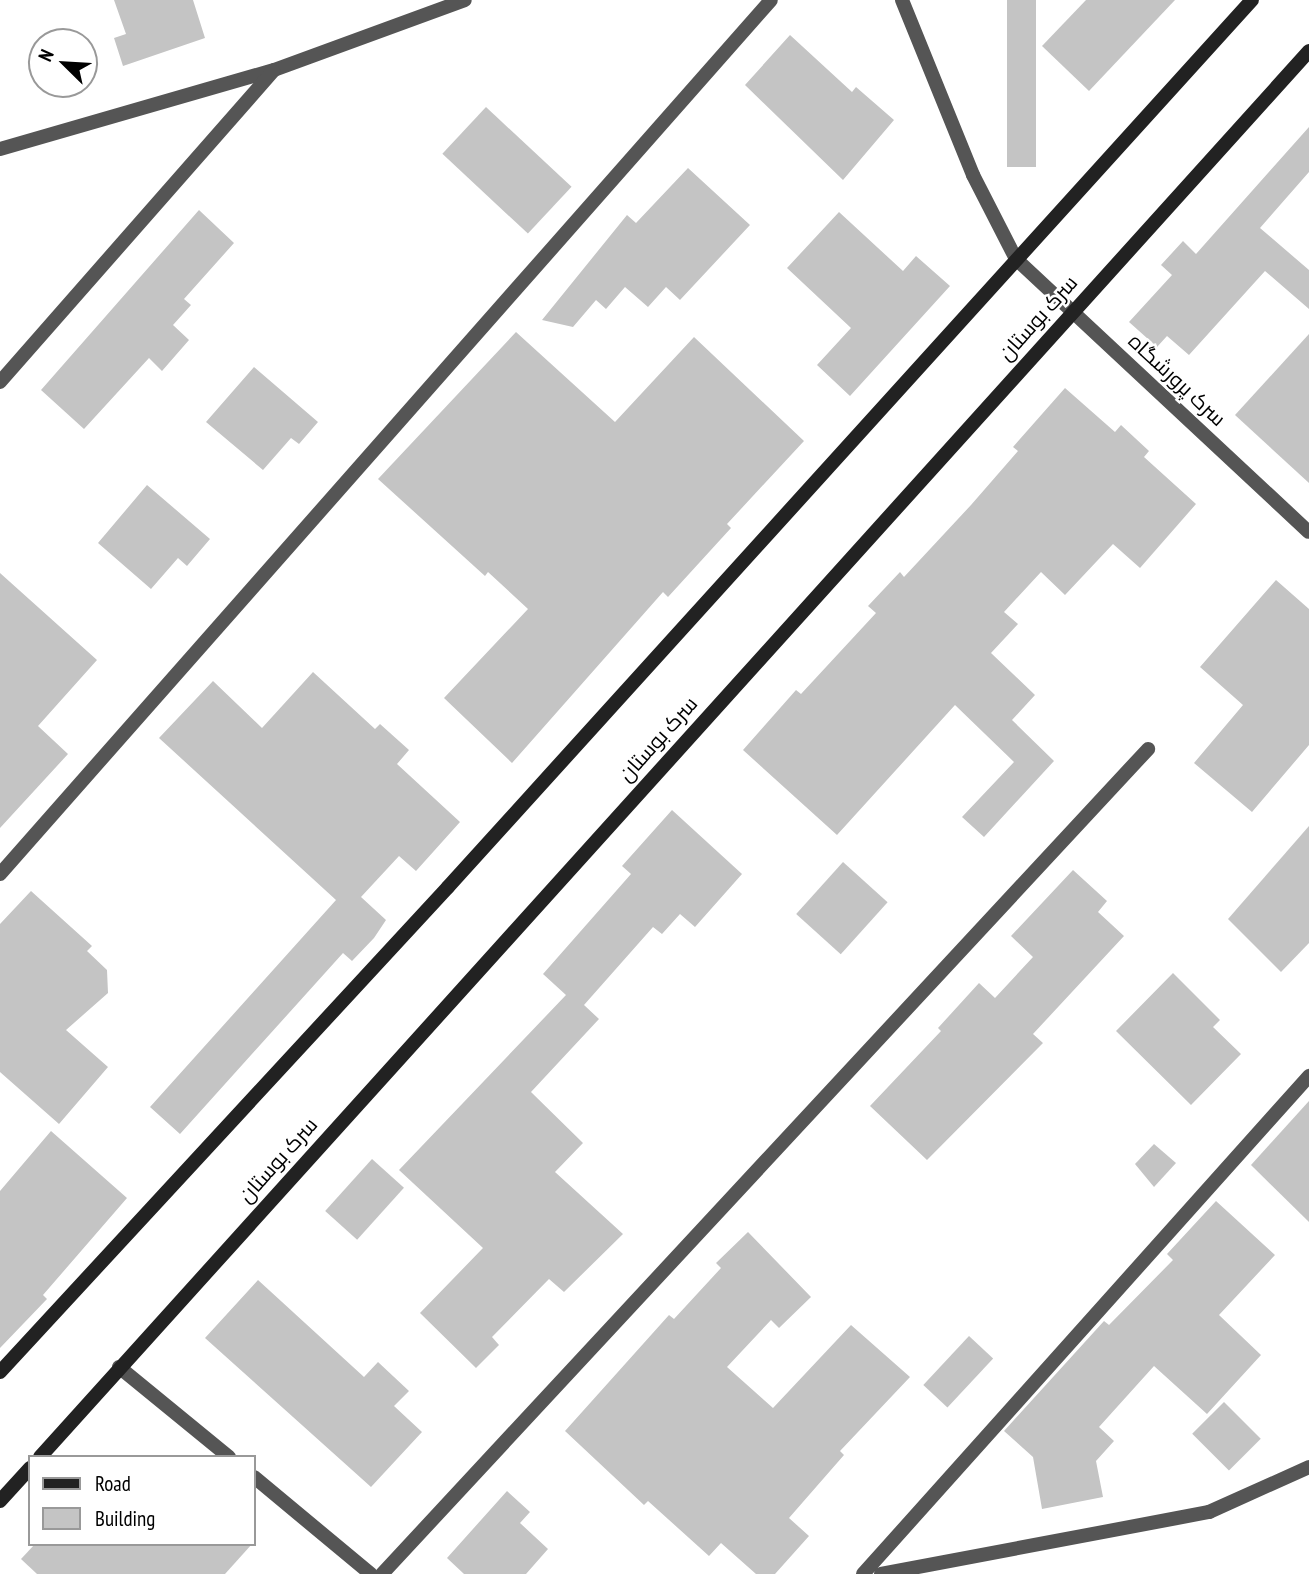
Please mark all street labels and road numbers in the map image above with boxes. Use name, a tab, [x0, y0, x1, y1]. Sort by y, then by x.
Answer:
street label: سرک بوستان	[993, 270, 1083, 366]
street label: سرک پرورشگاه	[1123, 329, 1231, 431]
street label: سرک بوستان	[613, 691, 703, 787]
street label: سرک بوستان	[233, 1112, 323, 1208]

